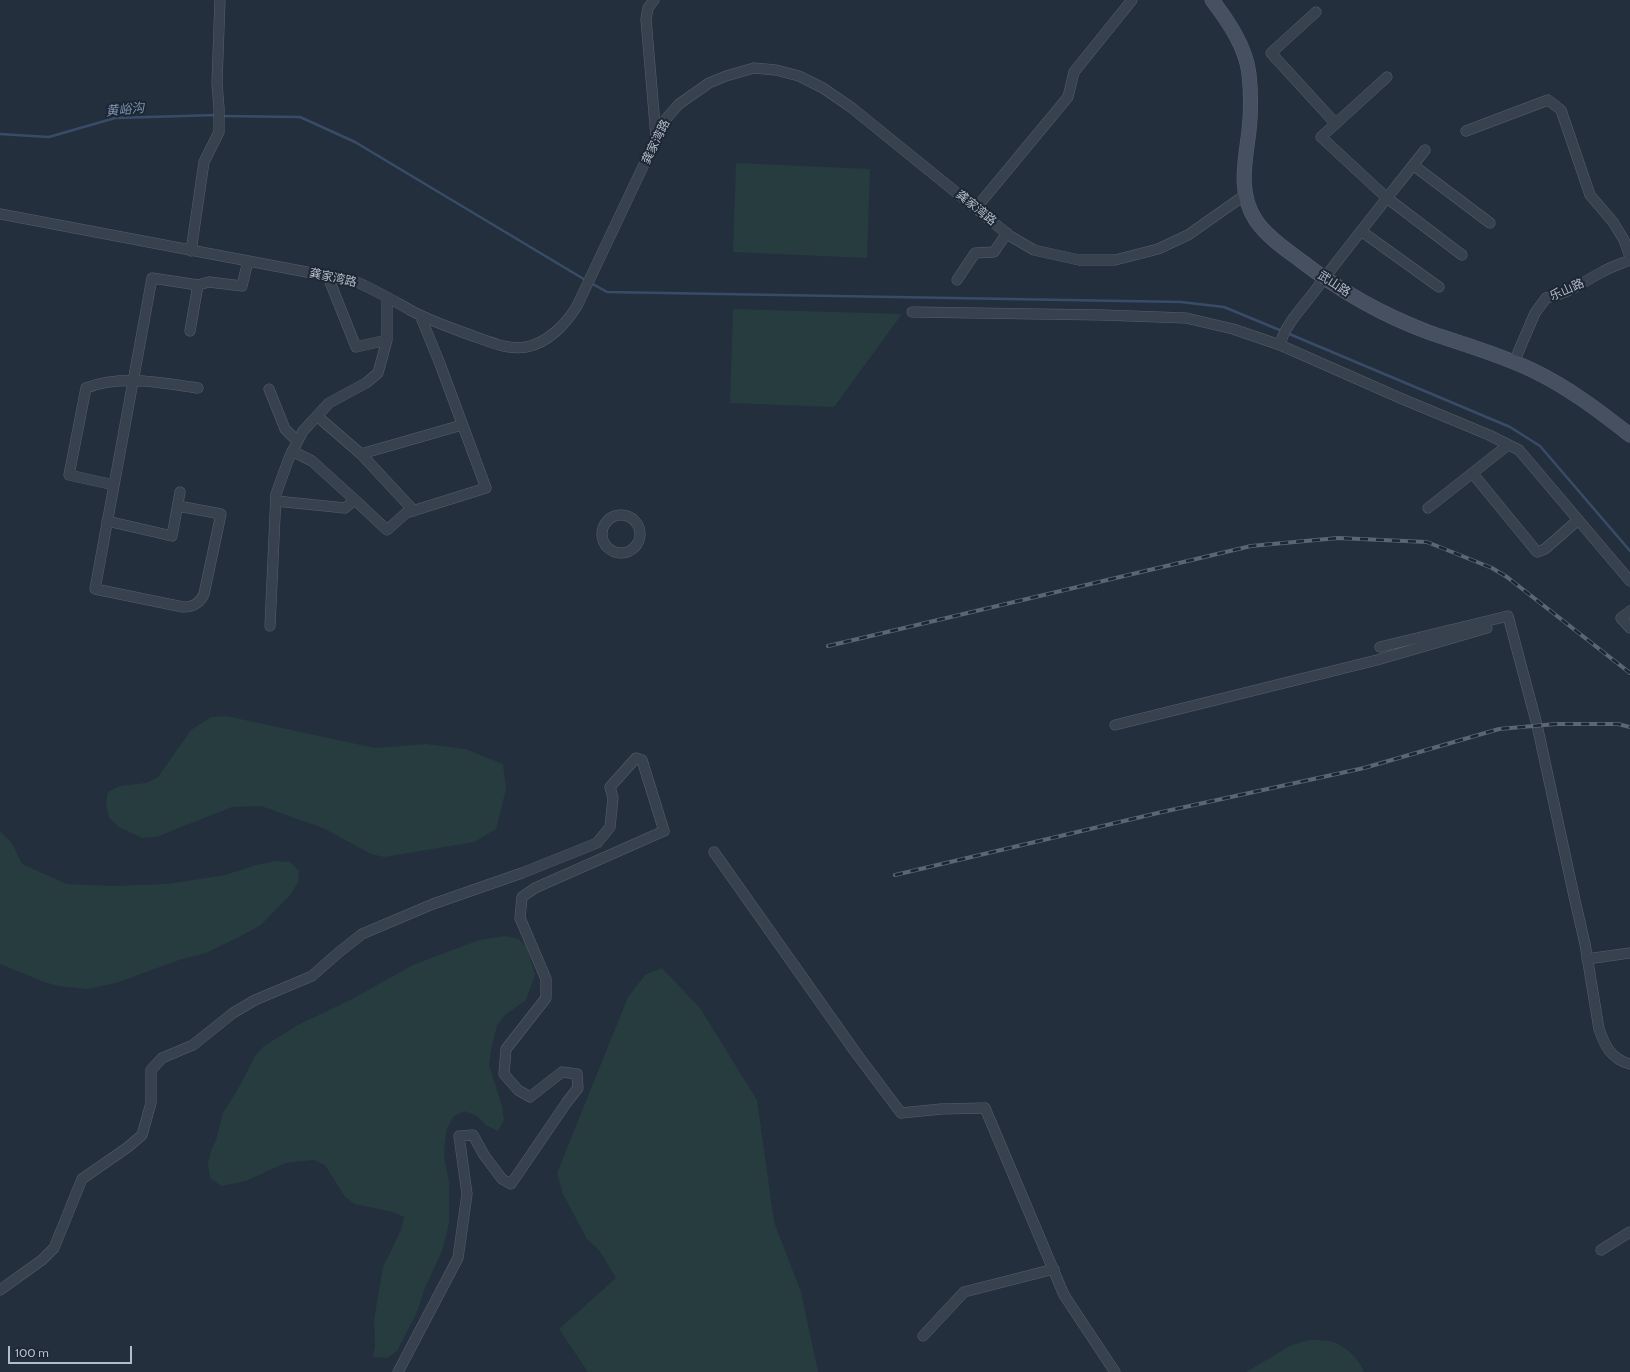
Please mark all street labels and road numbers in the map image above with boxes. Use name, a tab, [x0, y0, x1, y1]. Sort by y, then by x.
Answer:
street label: 龚家湾路	[639, 117, 673, 167]
street label: 龚家湾路	[953, 187, 999, 229]
street label: 龚家湾路	[308, 266, 358, 290]
street label: 武山路	[1315, 268, 1353, 300]
street label: 乐山路	[1548, 276, 1586, 304]

